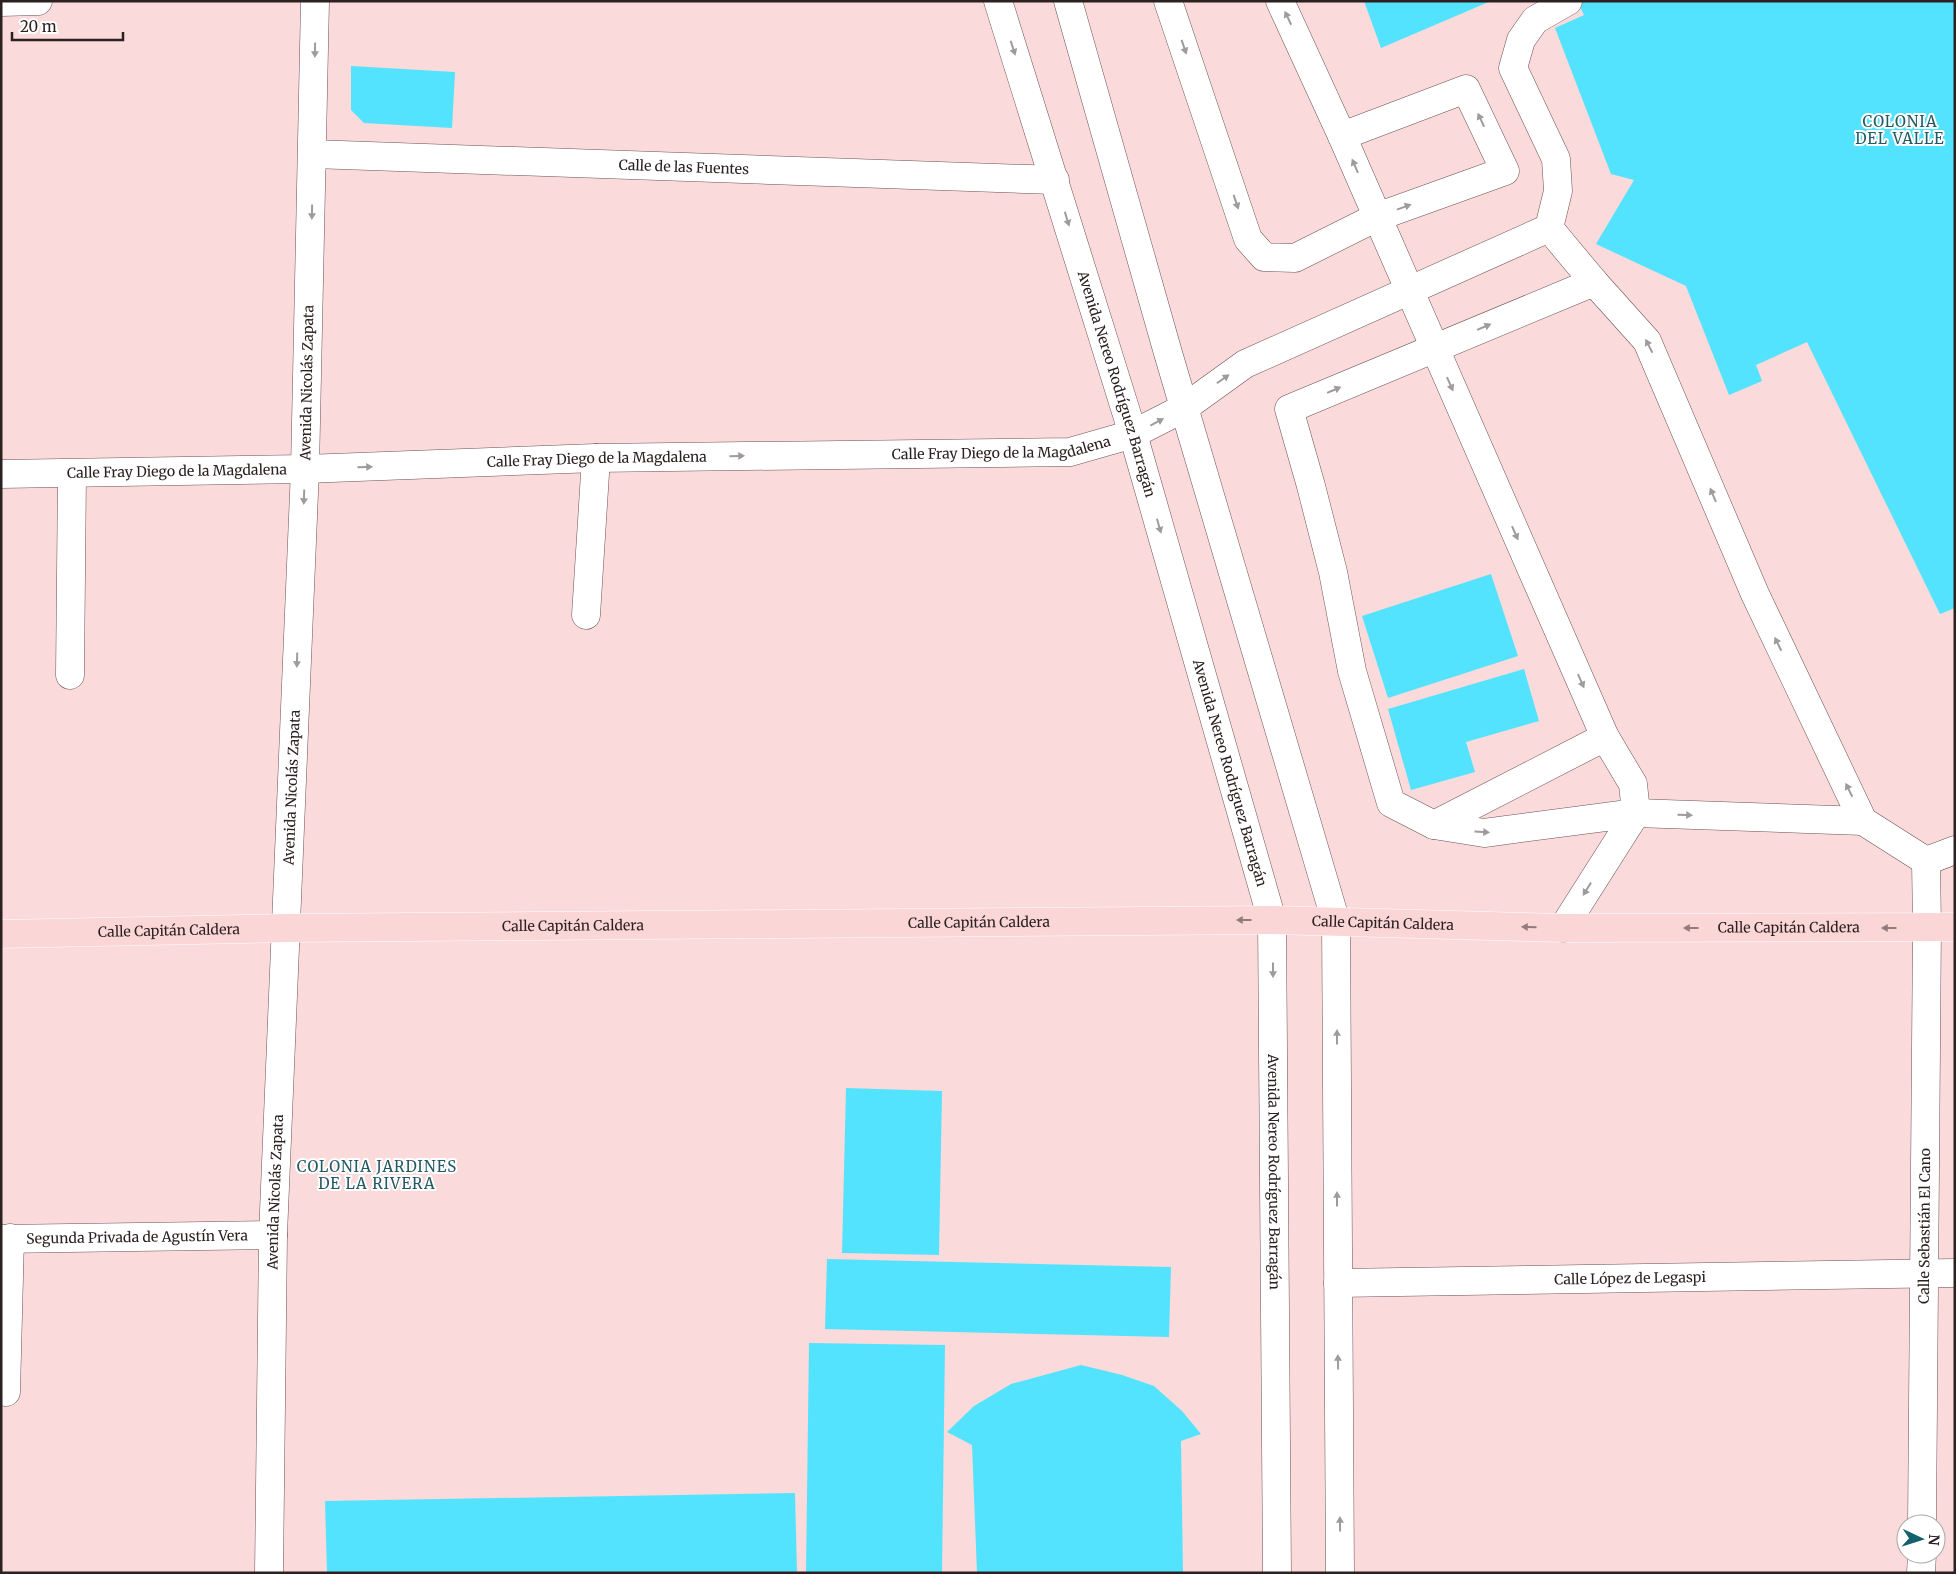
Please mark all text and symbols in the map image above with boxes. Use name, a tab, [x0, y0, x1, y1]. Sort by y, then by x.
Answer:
scale bar	[12, 10, 124, 42]
one-way arrow	[1283, 11, 1291, 25]
text: 20 m	[20, 17, 57, 36]
one-way arrow	[1009, 40, 1017, 55]
one-way arrow	[1181, 40, 1188, 55]
one-way arrow	[310, 42, 318, 58]
district label: COLONIA DEL VALLE	[1855, 112, 1945, 148]
one-way arrow	[1477, 113, 1485, 127]
street label: Calle de las Fuentes	[618, 156, 749, 178]
one-way arrow	[1350, 159, 1358, 173]
one-way arrow	[1232, 194, 1240, 209]
one-way arrow	[1397, 203, 1412, 211]
one-way arrow	[307, 205, 315, 221]
one-way arrow	[1063, 212, 1071, 227]
street label: Avenida Nereo Rodríguez Barragán	[1073, 268, 1160, 499]
street label: Avenida Nicolás Zapata	[296, 304, 318, 462]
one-way arrow	[1477, 323, 1492, 331]
one-way arrow	[1645, 339, 1653, 353]
one-way arrow	[1216, 374, 1230, 384]
one-way arrow	[1446, 377, 1454, 391]
one-way arrow	[1327, 385, 1341, 393]
one-way arrow	[1149, 418, 1164, 426]
street label: Calle Fray Diego de la Magdalena	[892, 432, 1113, 463]
street label: Calle Fray Diego de la Magdalena	[486, 448, 707, 471]
one-way arrow	[729, 452, 745, 460]
street label: Calle Fray Diego de la Magdalena	[67, 460, 288, 482]
one-way arrow	[357, 463, 373, 471]
one-way arrow	[1709, 487, 1717, 502]
one-way arrow	[300, 490, 308, 506]
one-way arrow	[1156, 518, 1164, 533]
one-way arrow	[1512, 526, 1520, 540]
one-way arrow	[1774, 637, 1782, 651]
one-way arrow	[293, 652, 301, 668]
street label: Avenida Nereo Rodríguez Barragán	[1189, 656, 1271, 889]
one-way arrow	[1577, 674, 1585, 688]
street label: Avenida Nicolás Zapata	[279, 709, 304, 867]
one-way arrow	[1844, 783, 1852, 797]
one-way arrow	[1677, 811, 1693, 819]
one-way arrow	[1475, 828, 1491, 836]
one-way arrow	[1582, 883, 1592, 896]
street label: Calle Capitán Caldera	[1312, 912, 1455, 934]
street label: Calle Capitán Caldera	[908, 913, 1051, 932]
street label: Calle Capitán Caldera	[502, 916, 645, 935]
one-way arrow	[1235, 916, 1251, 924]
street label: Calle Capitán Caldera	[1718, 918, 1860, 937]
street label: Calle Capitán Caldera	[98, 920, 241, 941]
one-way arrow	[1520, 923, 1536, 931]
one-way arrow	[1683, 924, 1699, 932]
one-way arrow	[1880, 924, 1896, 932]
one-way arrow	[1269, 962, 1277, 978]
one-way arrow	[1333, 1028, 1341, 1044]
street label: Avenida Nereo Rodríguez Barragán	[1264, 1053, 1284, 1290]
street label: Avenida Nicolás Zapata	[264, 1113, 287, 1271]
street label: Calle Sebastián El Cano	[1915, 1148, 1934, 1304]
district label: COLONIA JARDINES DE LA RIVERA	[297, 1157, 457, 1193]
one-way arrow	[1333, 1191, 1341, 1207]
street label: Segunda Privada de Agustín Vera	[26, 1226, 249, 1248]
street label: Calle López de Legaspi	[1554, 1268, 1706, 1288]
one-way arrow	[1334, 1353, 1342, 1369]
north arrow	[1896, 1514, 1946, 1564]
one-way arrow	[1336, 1516, 1344, 1532]
text: N	[1925, 1534, 1943, 1546]

